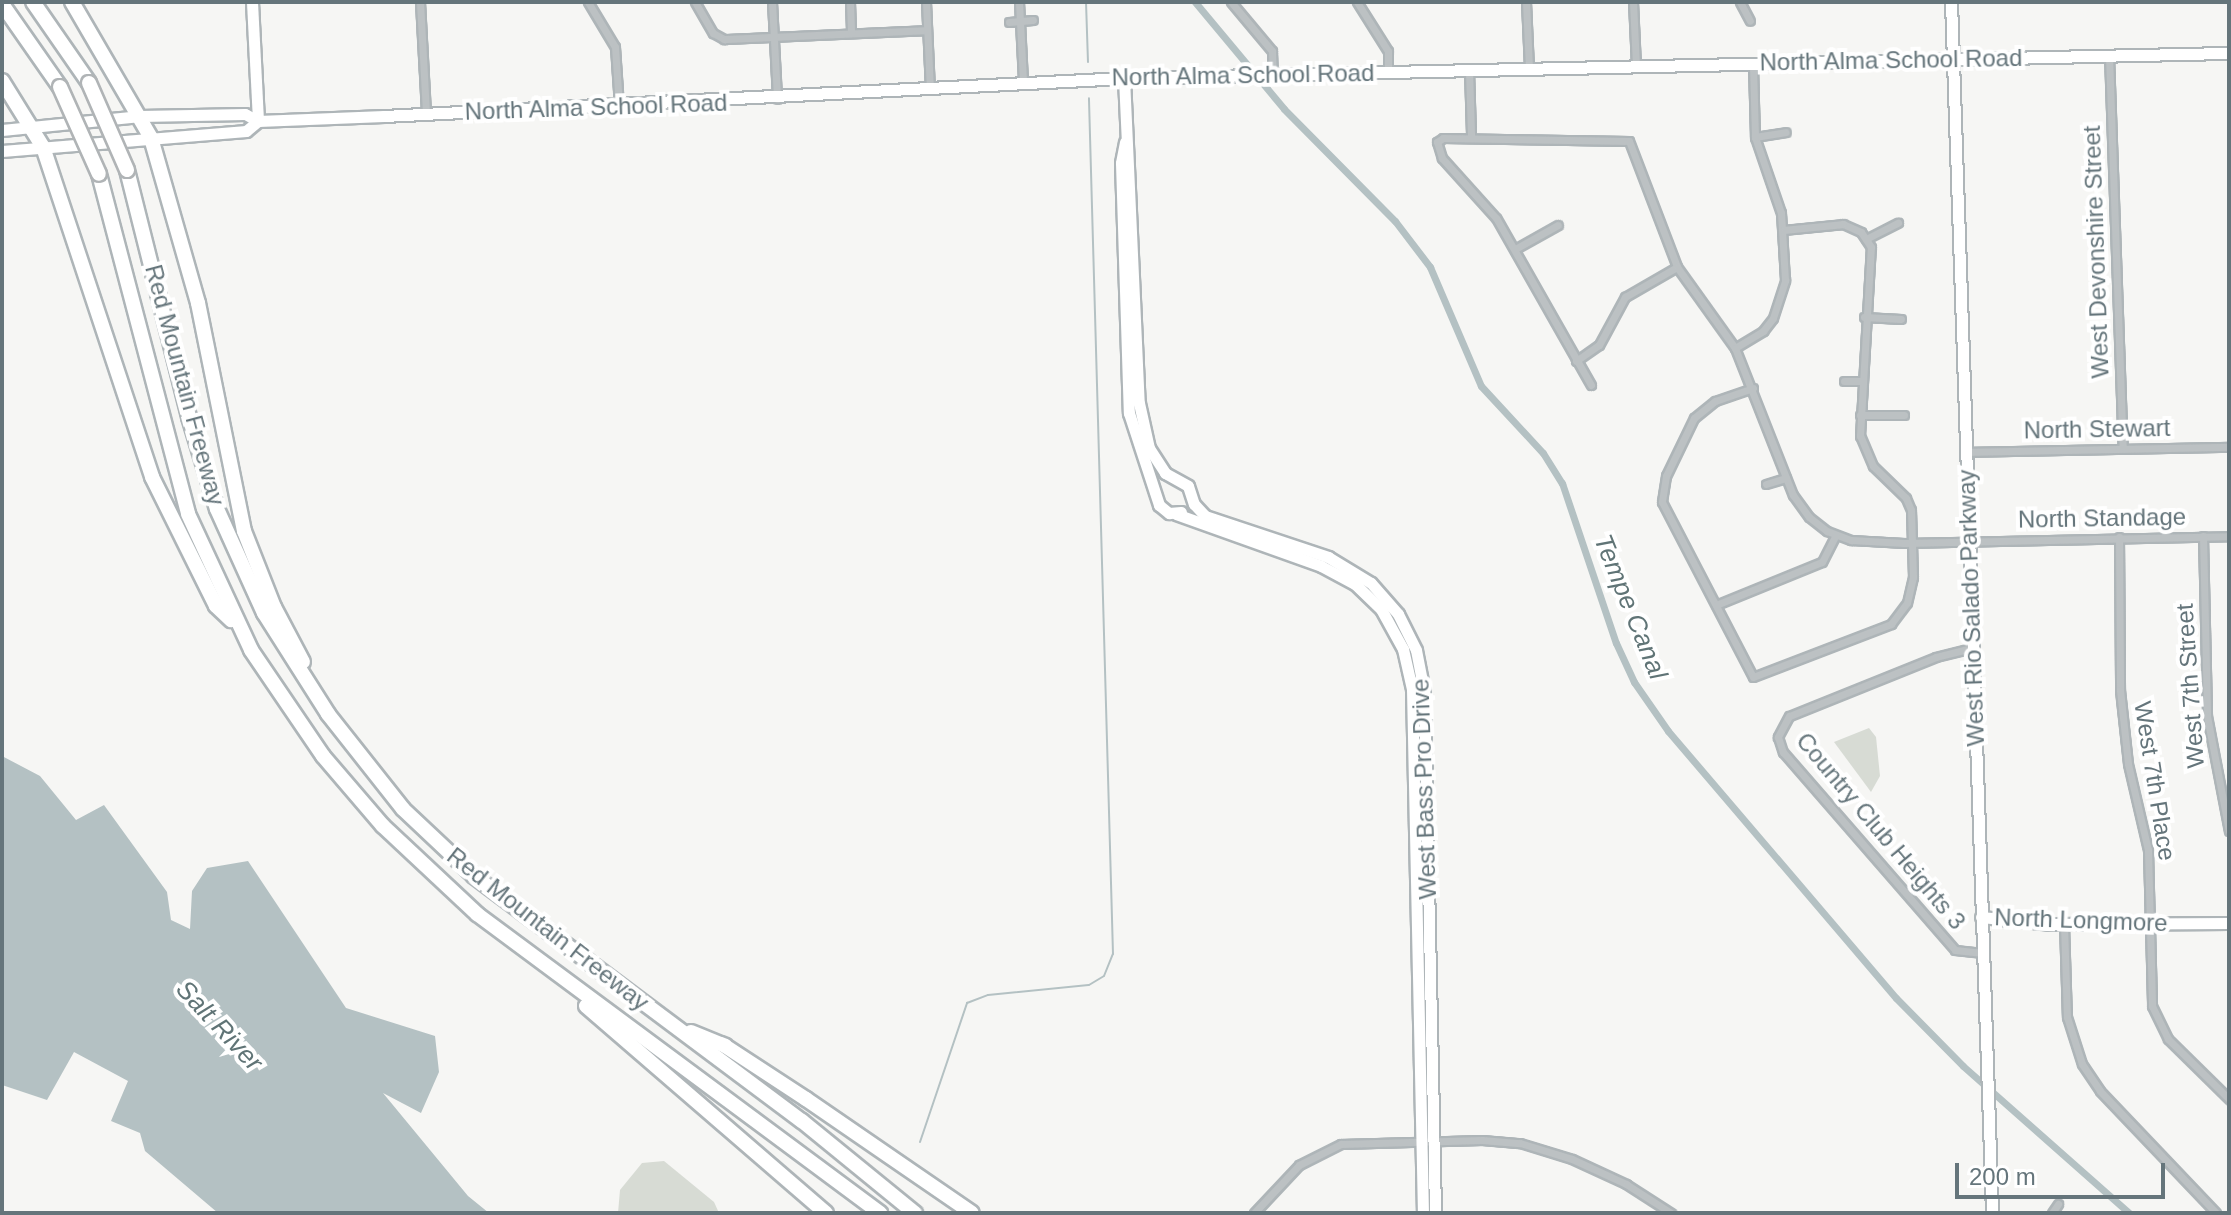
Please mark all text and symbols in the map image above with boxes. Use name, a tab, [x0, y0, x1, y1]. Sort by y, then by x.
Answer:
street label: North Alma School Road	[1759, 43, 2023, 77]
street label: North Alma School Road	[1111, 58, 1375, 92]
street label: North Alma School Road	[464, 88, 728, 126]
street label: West Devonshire Street	[2077, 125, 2115, 379]
street label: Red Mountain Freeway	[139, 261, 231, 509]
street label: North Stewart	[2023, 413, 2171, 445]
street label: West Rio Salado Parkway	[1952, 469, 1990, 747]
street label: North Standage	[2018, 502, 2186, 534]
water label: Tempe Canal	[1587, 530, 1673, 684]
street label: West 7th Street	[2170, 603, 2210, 769]
street label: West Bass Pro Drive	[1406, 678, 1442, 900]
street label: West 7th Place	[2128, 699, 2182, 863]
street label: Country Club Heights 3	[1790, 727, 1972, 935]
street label: Red Mountain Freeway	[441, 841, 655, 1017]
street label: North Longmore	[1994, 903, 2168, 937]
water label: Salt River	[169, 974, 269, 1078]
scale bar	[1959, 1147, 2169, 1197]
text: 200 m	[1969, 1163, 2036, 1190]

